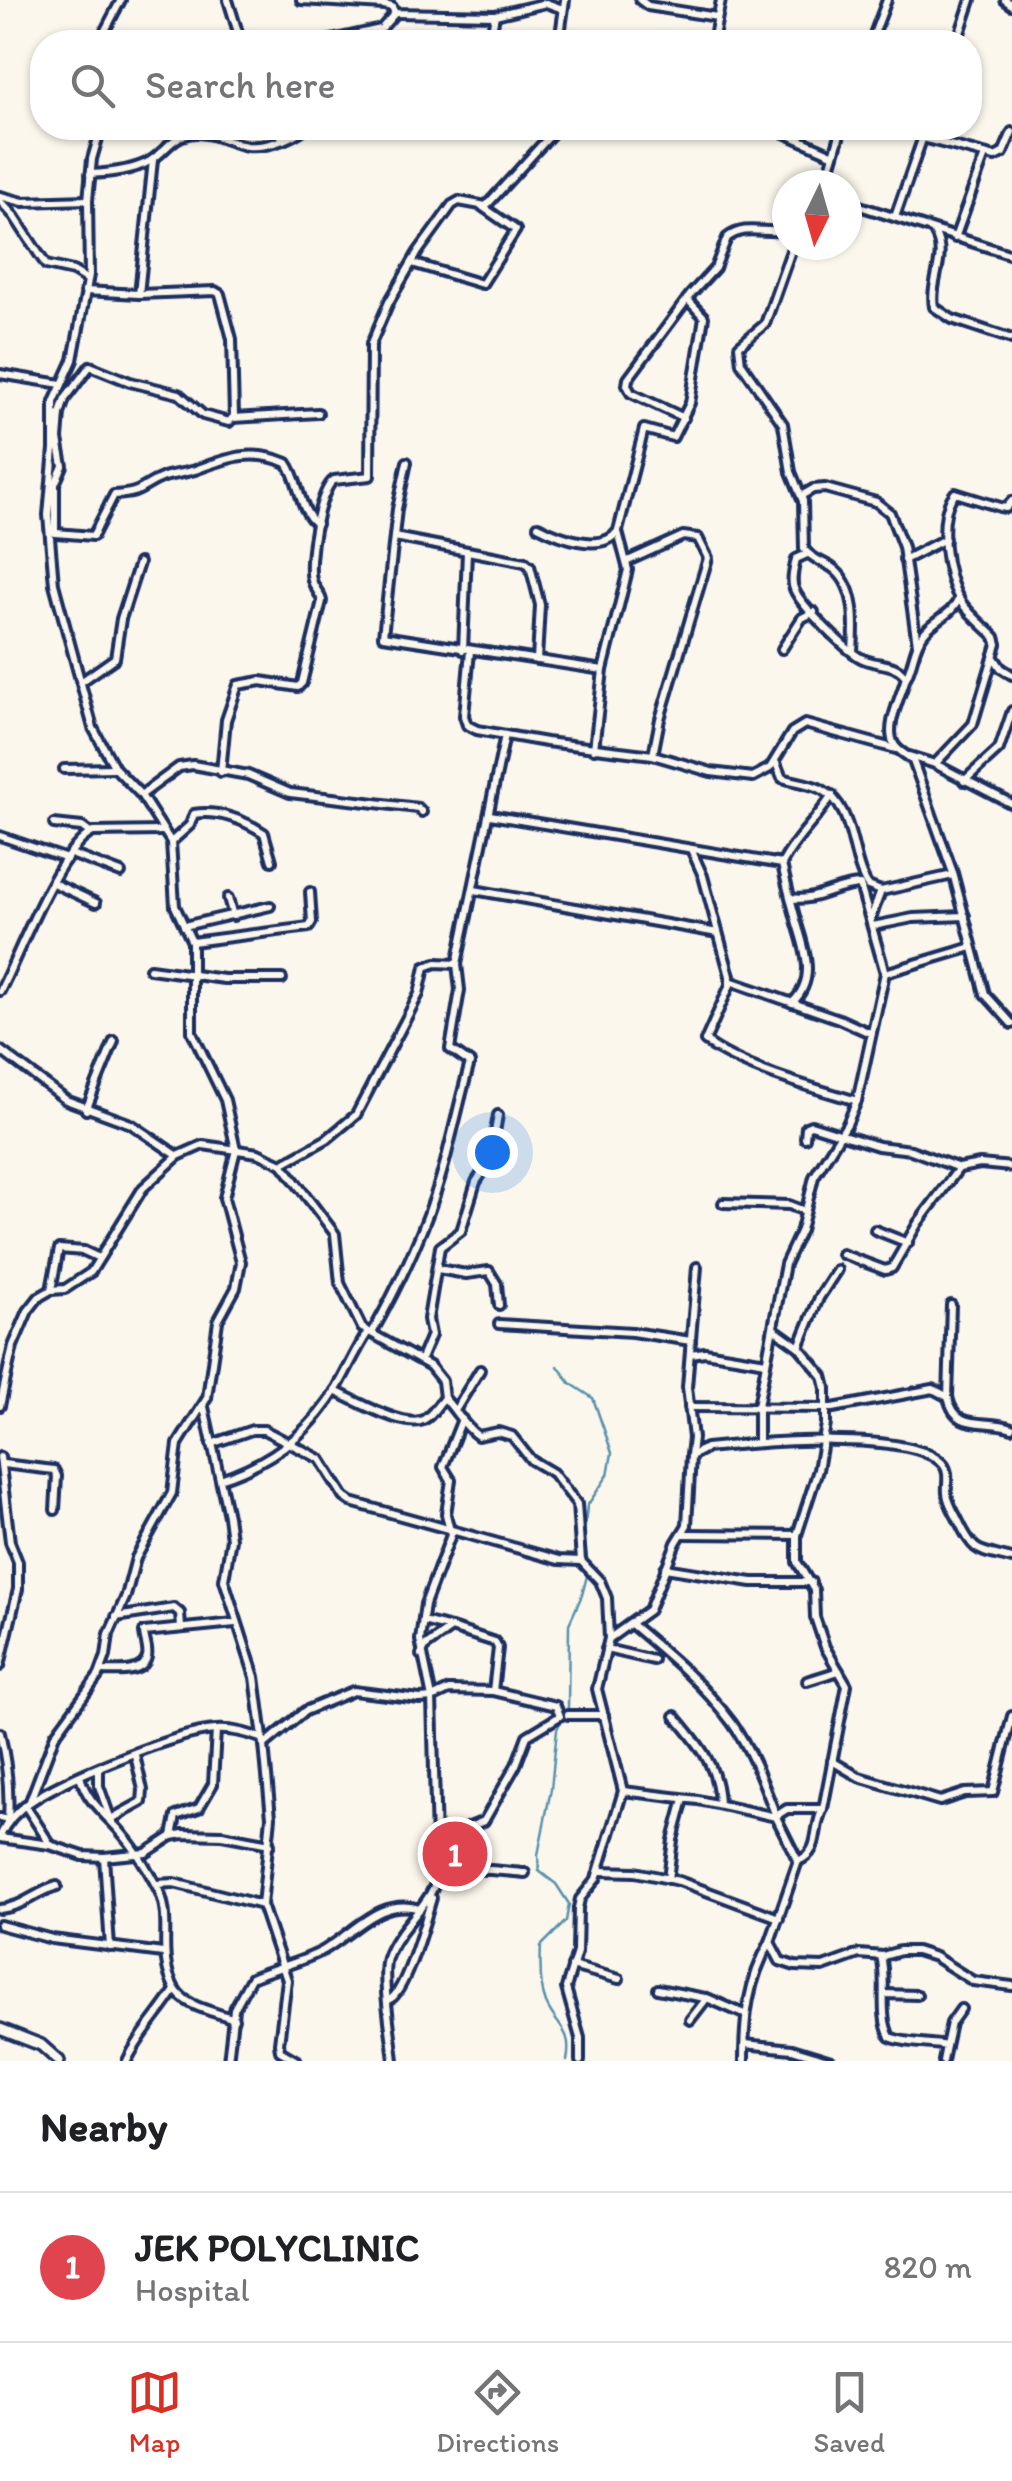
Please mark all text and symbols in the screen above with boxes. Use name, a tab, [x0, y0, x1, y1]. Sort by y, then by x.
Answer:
search box	[30, 30, 982, 140]
icon: search	[65, 58, 120, 113]
text: Search here	[145, 62, 336, 108]
north arrow	[772, 170, 862, 260]
your location	[467, 1127, 518, 1178]
pin: 1	[422, 1816, 488, 1892]
text: Nearby	[40, 2101, 167, 2152]
text: JEK POLYCLINIC	[135, 2225, 419, 2271]
text: 1	[65, 2248, 80, 2286]
text: 820 m	[884, 2248, 972, 2286]
text: Hospital	[135, 2271, 249, 2309]
tab: Map	[127, 2365, 182, 2459]
tab: Directions	[436, 2365, 559, 2459]
tab: Saved	[813, 2365, 885, 2459]

